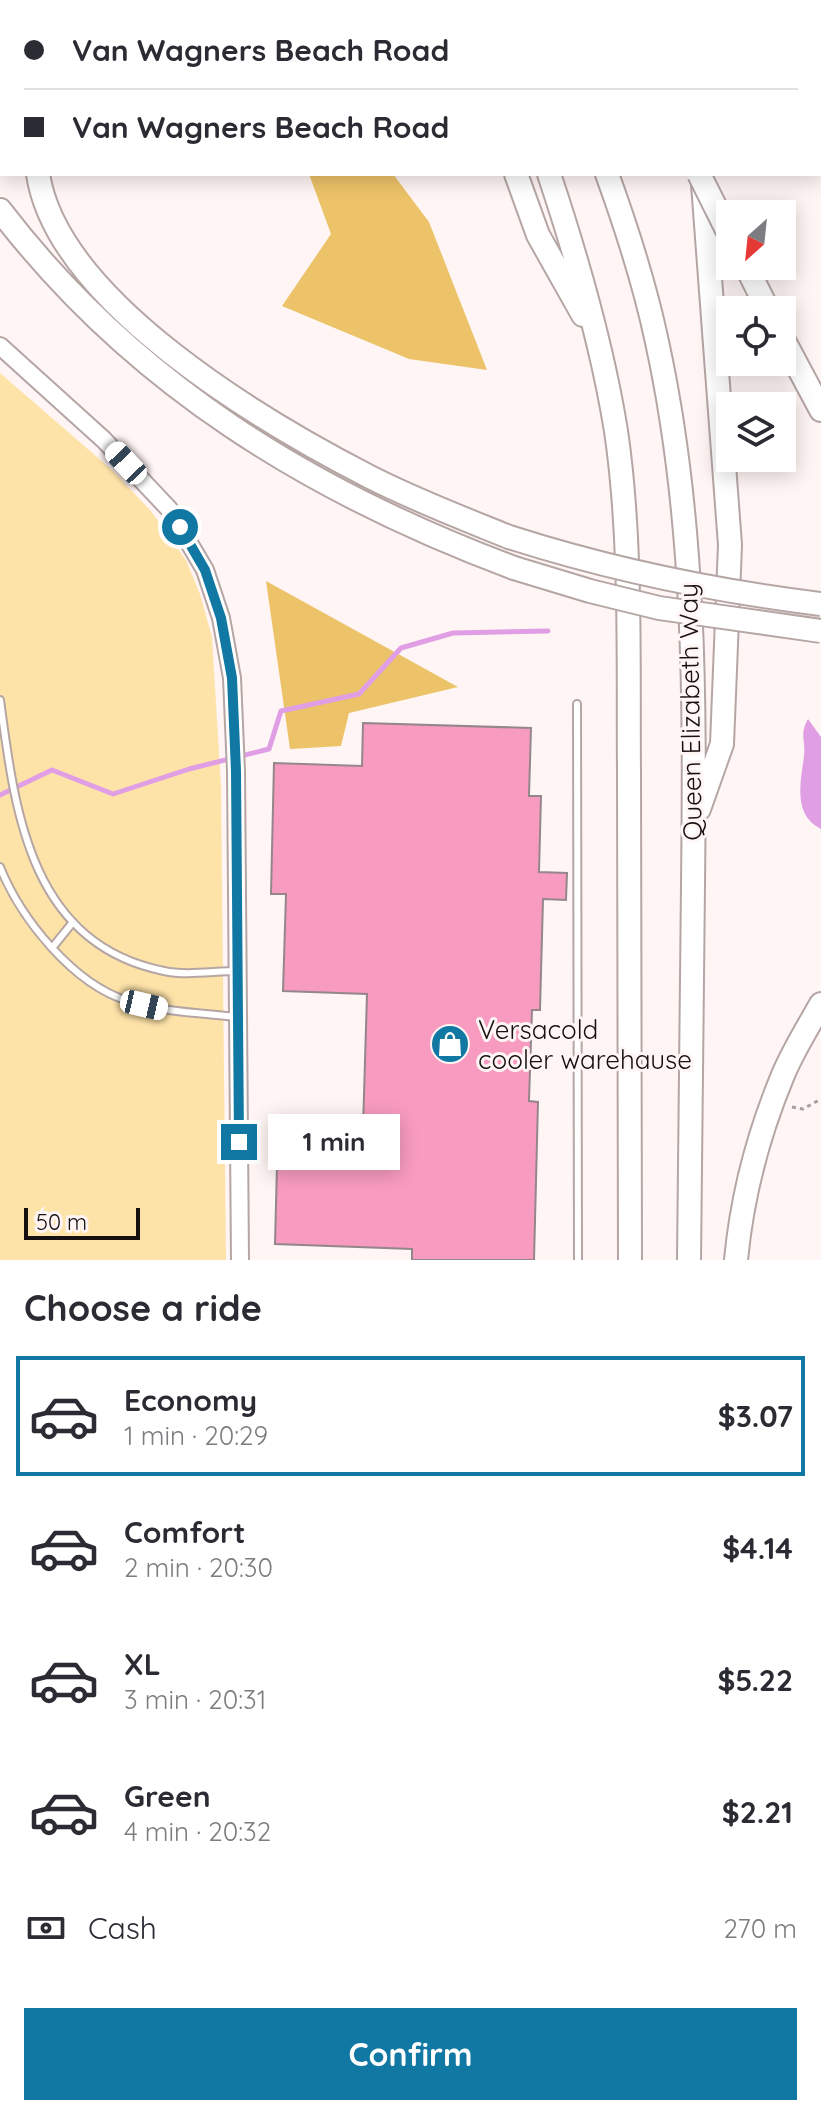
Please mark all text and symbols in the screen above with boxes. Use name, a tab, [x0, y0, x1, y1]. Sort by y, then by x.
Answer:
text: Van Wagners Beach Road	[72, 31, 449, 69]
text: Van Wagners Beach Road	[72, 108, 449, 146]
north arrow	[716, 200, 796, 280]
map controls	[716, 200, 796, 472]
button: locate	[716, 296, 796, 376]
button: layers	[716, 392, 796, 472]
car	[101, 437, 151, 489]
route start	[162, 509, 198, 545]
street label: Queen Elizabeth Way	[671, 583, 709, 841]
car	[118, 988, 170, 1022]
place label: Versacold cooler warehause	[478, 1013, 692, 1076]
shop icon: Versacold cooler warehause	[429, 1023, 471, 1065]
callout: 1 min	[267, 1114, 399, 1170]
route end	[221, 1124, 257, 1160]
text: 1 min	[303, 1125, 366, 1158]
scale bar	[24, 1204, 140, 1240]
text: 50 m	[36, 1208, 87, 1236]
text: Choose a ride	[24, 1285, 262, 1330]
icon: car	[28, 1380, 100, 1452]
text: Economy	[124, 1381, 257, 1419]
text: $3.07	[718, 1397, 793, 1435]
text: 1 min · 20:29	[124, 1419, 268, 1452]
icon: car	[28, 1512, 100, 1584]
text: Comfort	[124, 1513, 245, 1551]
text: $4.14	[722, 1529, 793, 1567]
text: 2 min · 20:30	[124, 1551, 273, 1584]
icon: car	[28, 1644, 100, 1716]
text: XL	[124, 1645, 161, 1683]
text: $5.22	[717, 1661, 793, 1699]
text: 3 min · 20:31	[124, 1683, 266, 1716]
icon: car	[28, 1776, 100, 1848]
text: Green	[124, 1777, 211, 1815]
text: $2.21	[722, 1793, 793, 1831]
text: 4 min · 20:32	[124, 1815, 271, 1848]
icon: cash	[24, 1906, 68, 1950]
text: Cash	[88, 1909, 157, 1947]
text: 270 m	[723, 1912, 797, 1945]
button: Confirm	[24, 2008, 797, 2100]

